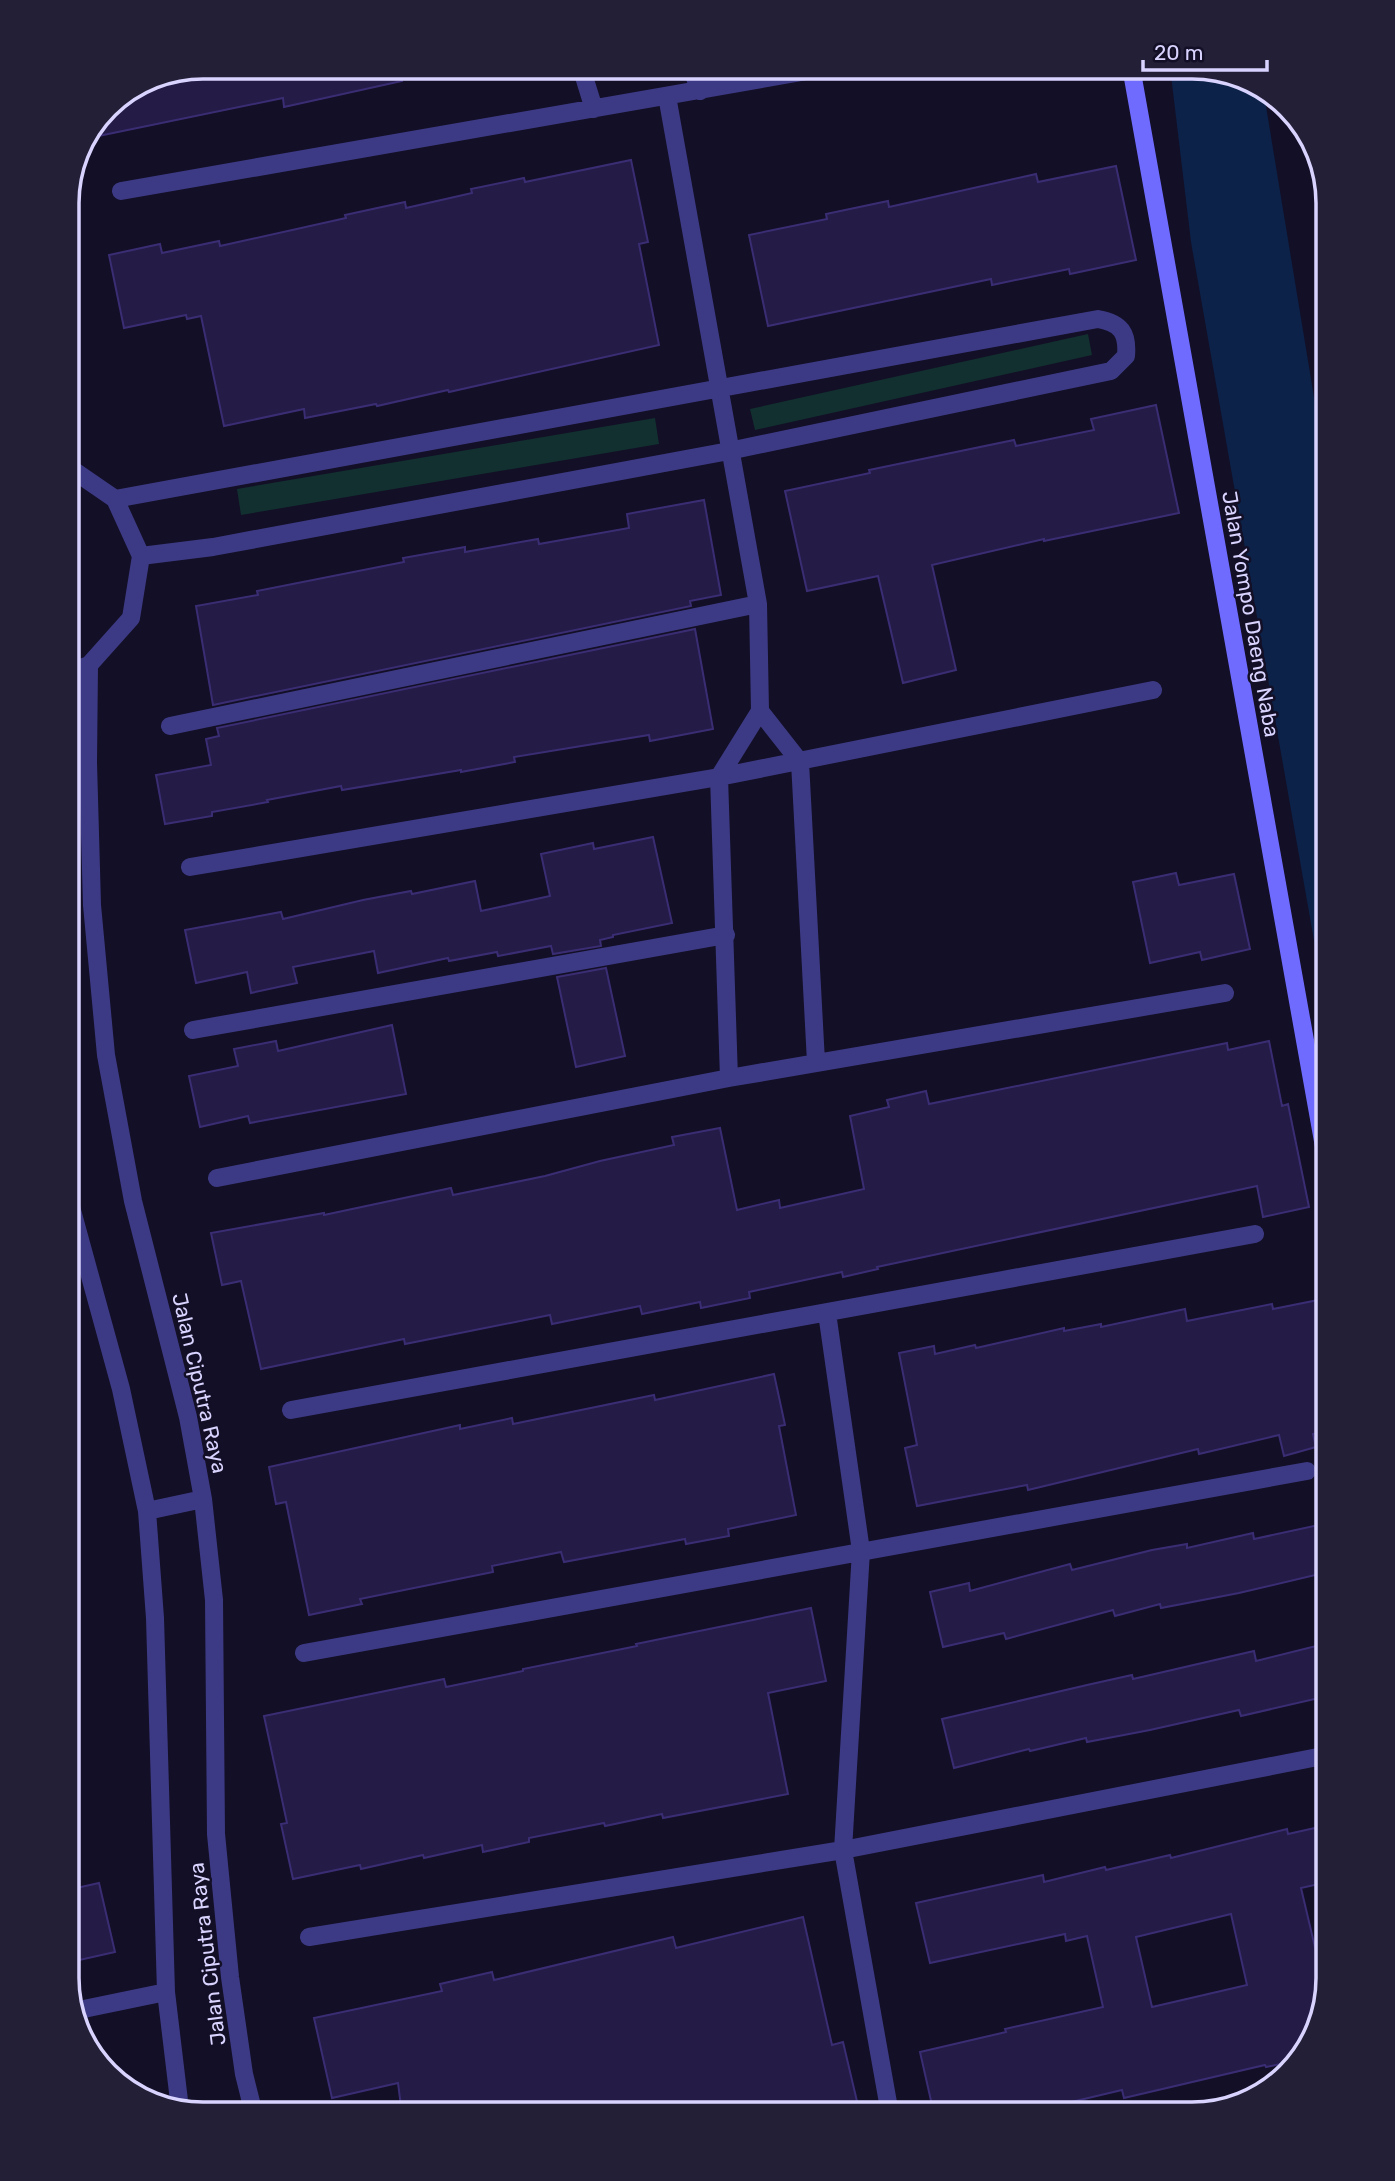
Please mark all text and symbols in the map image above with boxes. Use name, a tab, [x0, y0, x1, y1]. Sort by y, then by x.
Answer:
scale bar	[1143, 28, 1267, 72]
text: 20 m	[1154, 40, 1203, 65]
street label: Jalan Yompo Daeng Naba	[1217, 489, 1285, 739]
street label: Jalan Ciputra Raya	[167, 1290, 233, 1476]
street label: Jalan Ciputra Raya	[183, 1861, 231, 2047]

